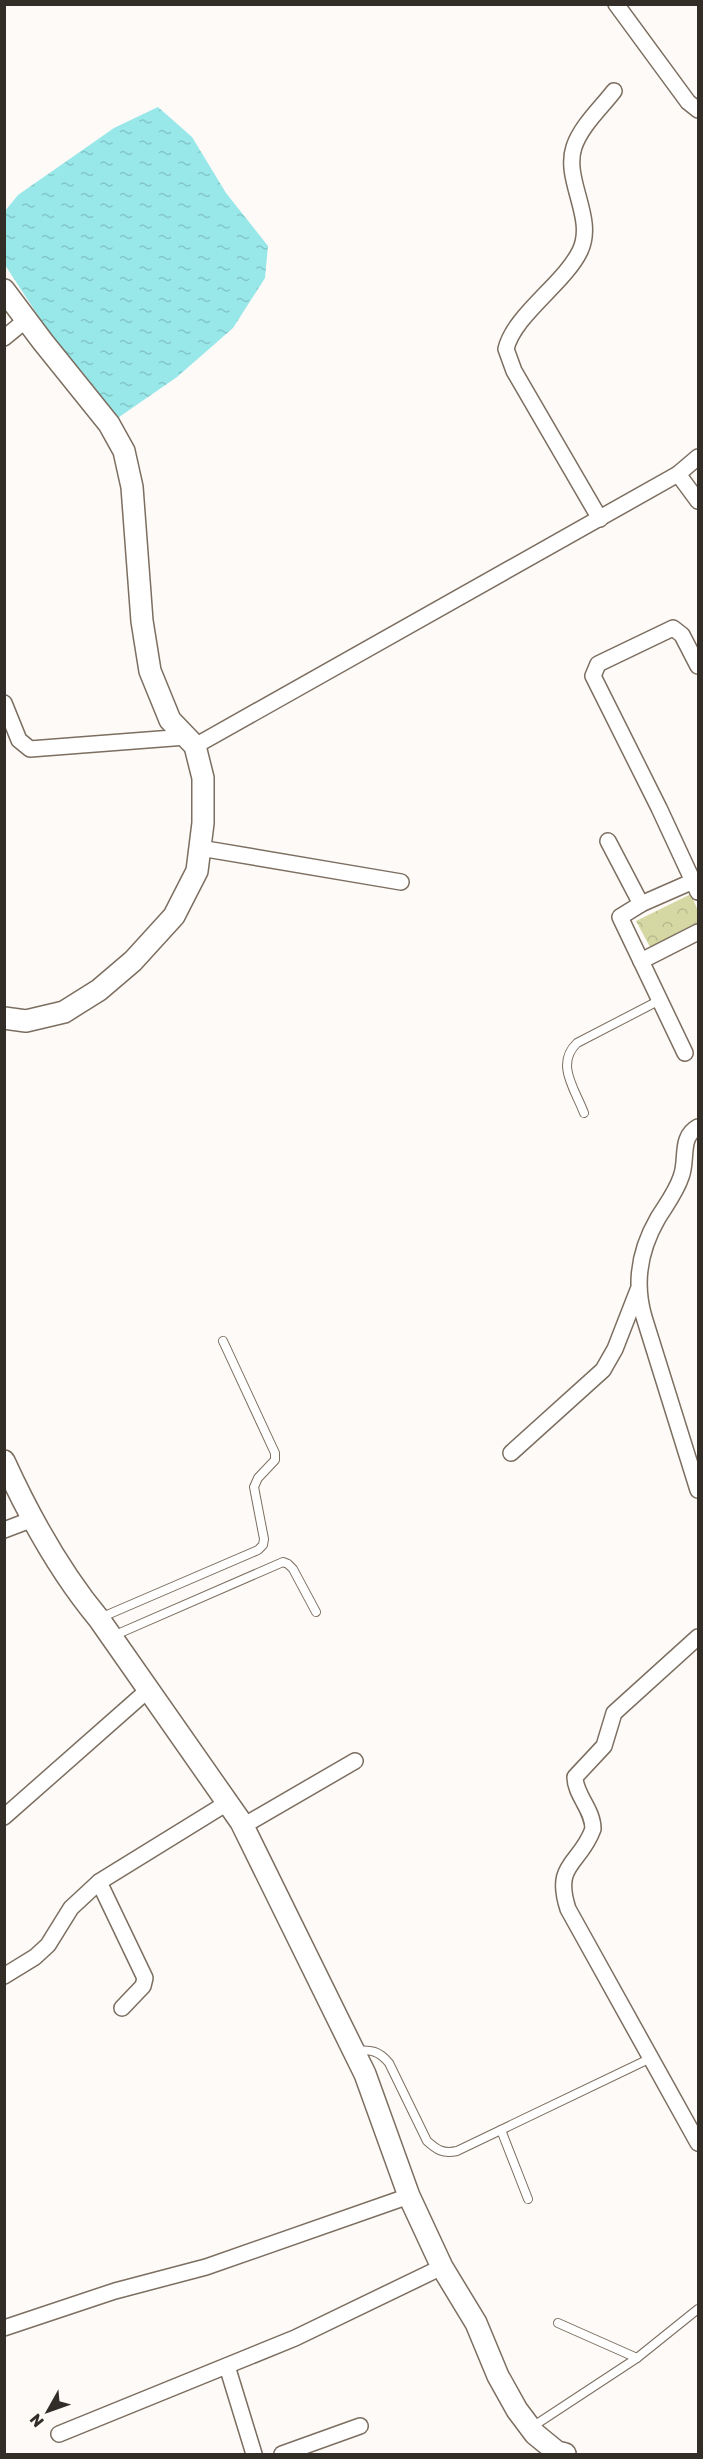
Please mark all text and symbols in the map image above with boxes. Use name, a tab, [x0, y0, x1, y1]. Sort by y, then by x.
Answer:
north arrow	[18, 2381, 78, 2441]
text: N	[26, 2410, 48, 2431]

